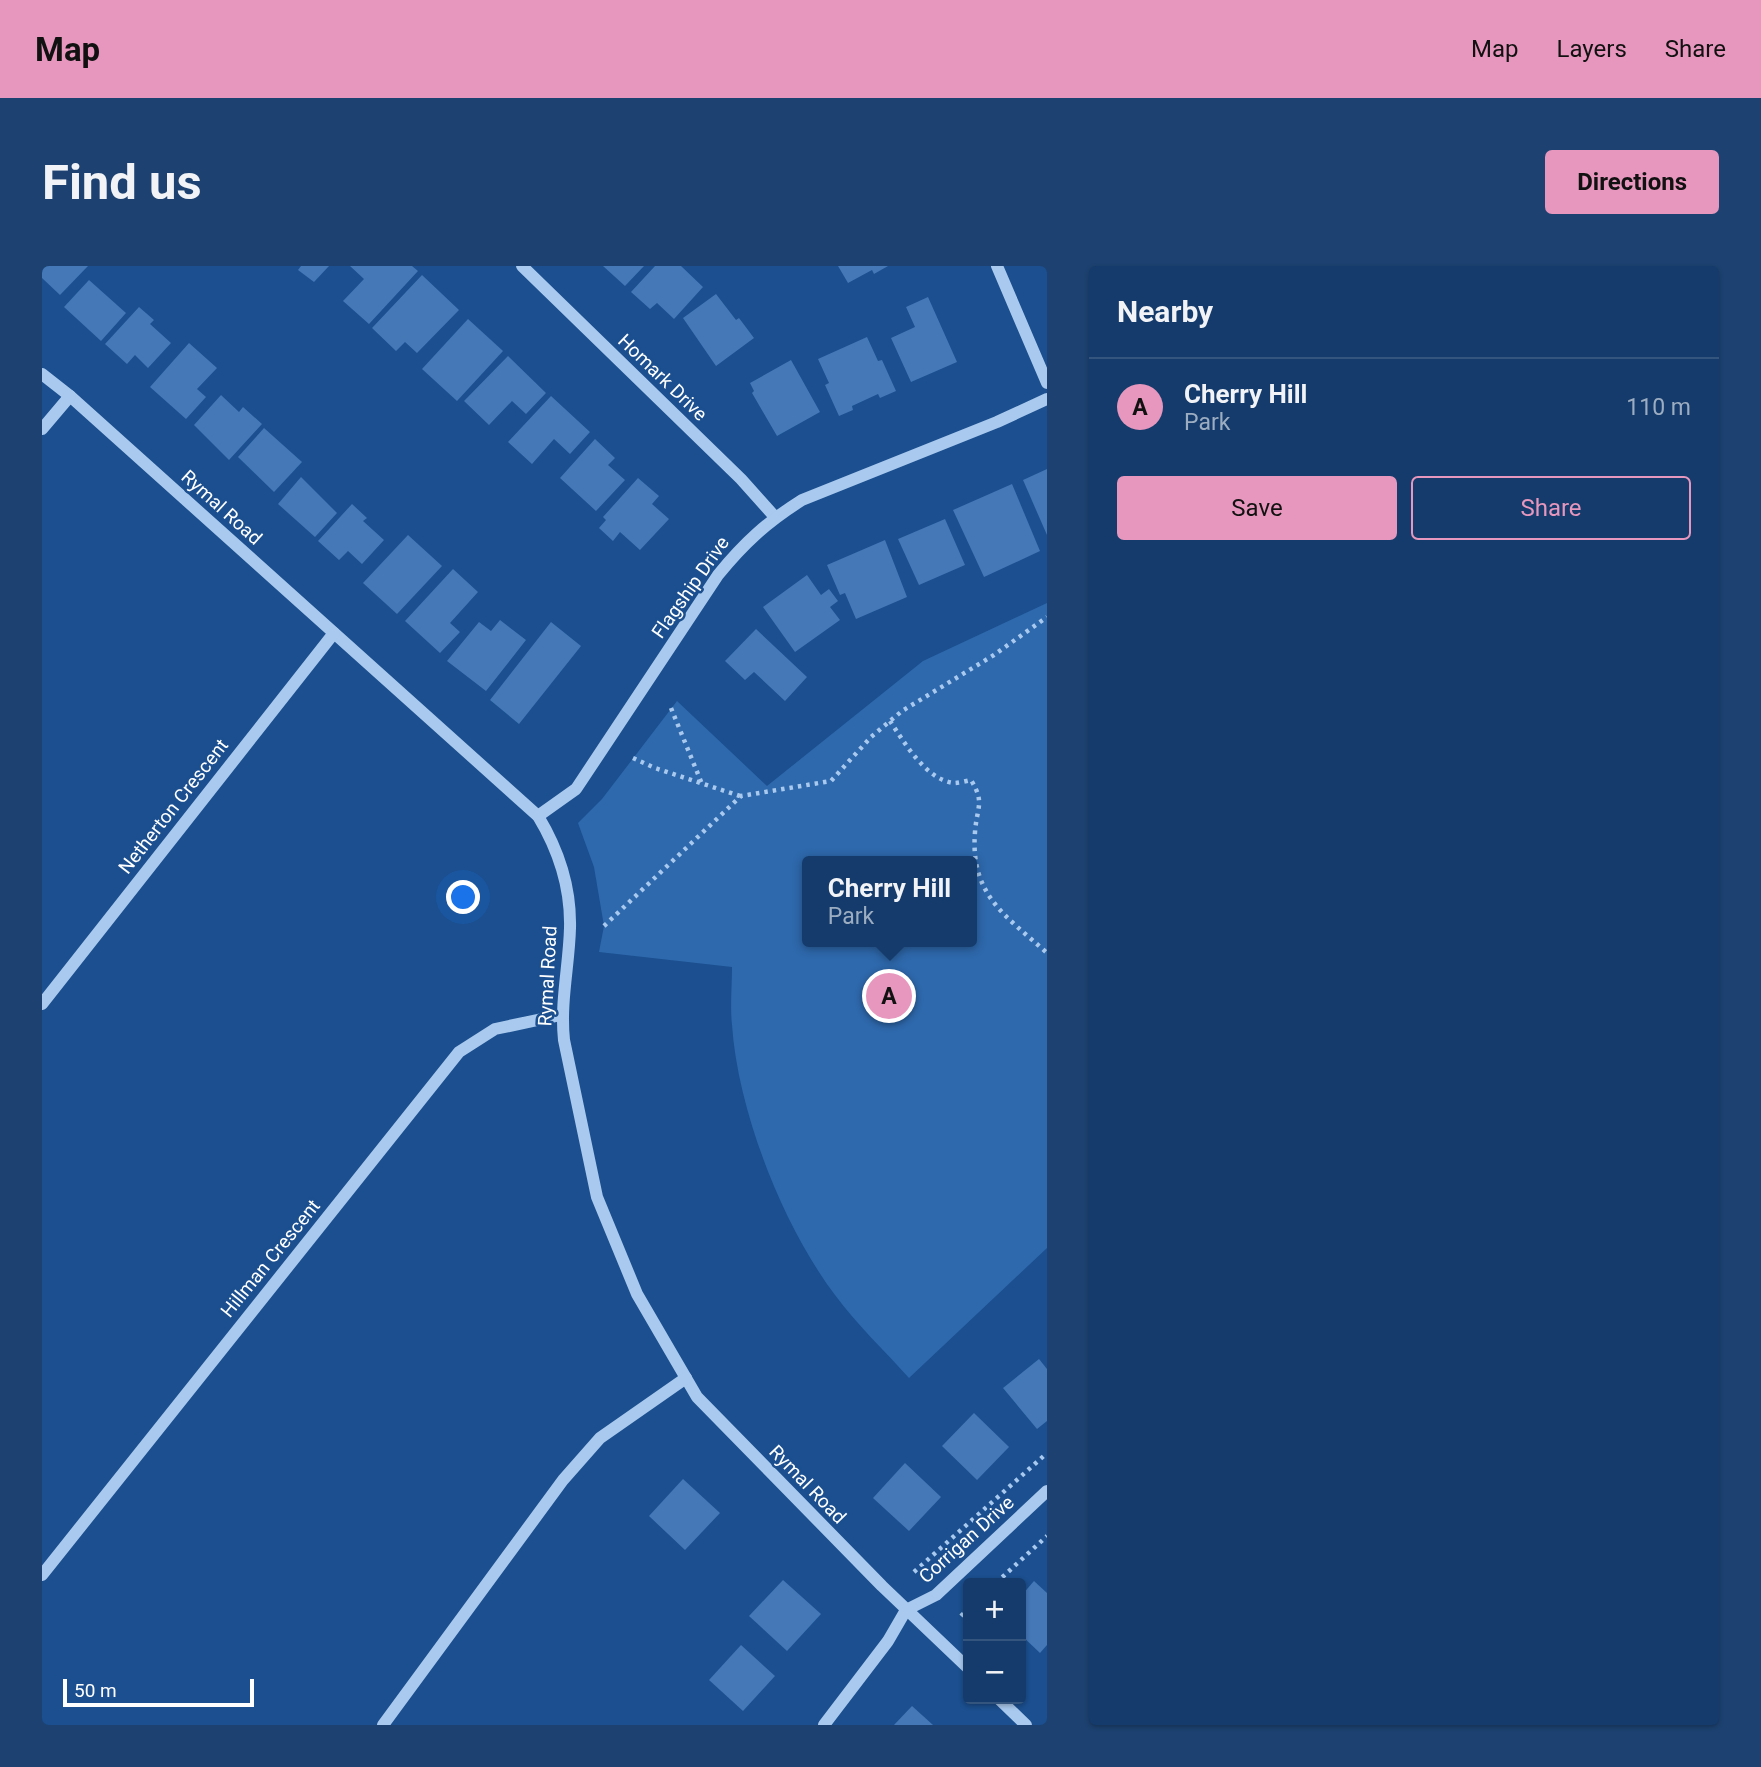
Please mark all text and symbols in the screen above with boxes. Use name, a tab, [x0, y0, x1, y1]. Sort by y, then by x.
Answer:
text: Map	[35, 30, 100, 69]
text: Map	[1471, 35, 1519, 63]
text: Layers	[1557, 35, 1627, 63]
text: Share	[1665, 35, 1726, 63]
button: Directions	[1545, 150, 1719, 214]
text: Find us	[42, 154, 202, 211]
text: Nearby	[1117, 294, 1213, 329]
street label: Homark Drive	[613, 329, 712, 426]
text: Cherry Hill	[1184, 379, 1307, 409]
text: A	[1132, 394, 1148, 421]
text: 110 m	[1626, 394, 1691, 421]
text: Park	[1184, 409, 1230, 436]
street label: Rymal Road	[177, 465, 267, 550]
button: Save	[1117, 476, 1397, 540]
button: Share	[1411, 476, 1691, 540]
street label: Flagship Drive	[647, 532, 734, 643]
street label: Netherton Crescent	[114, 734, 233, 878]
popup	[802, 856, 977, 947]
text: Cherry Hill	[828, 873, 951, 903]
your location	[446, 880, 480, 914]
text: Park	[828, 903, 874, 930]
street label: Rymal Road	[533, 925, 562, 1027]
pin: A	[866, 970, 912, 1022]
street label: Hillman Crescent	[216, 1195, 325, 1322]
street label: Rymal Road	[764, 1440, 851, 1529]
street label: Corrigan Drive	[914, 1491, 1018, 1588]
map controls	[963, 1578, 1026, 1704]
button: +	[963, 1578, 1026, 1641]
button: −	[963, 1641, 1026, 1704]
scale bar	[63, 1676, 254, 1708]
text: 50 m	[74, 1679, 117, 1702]

